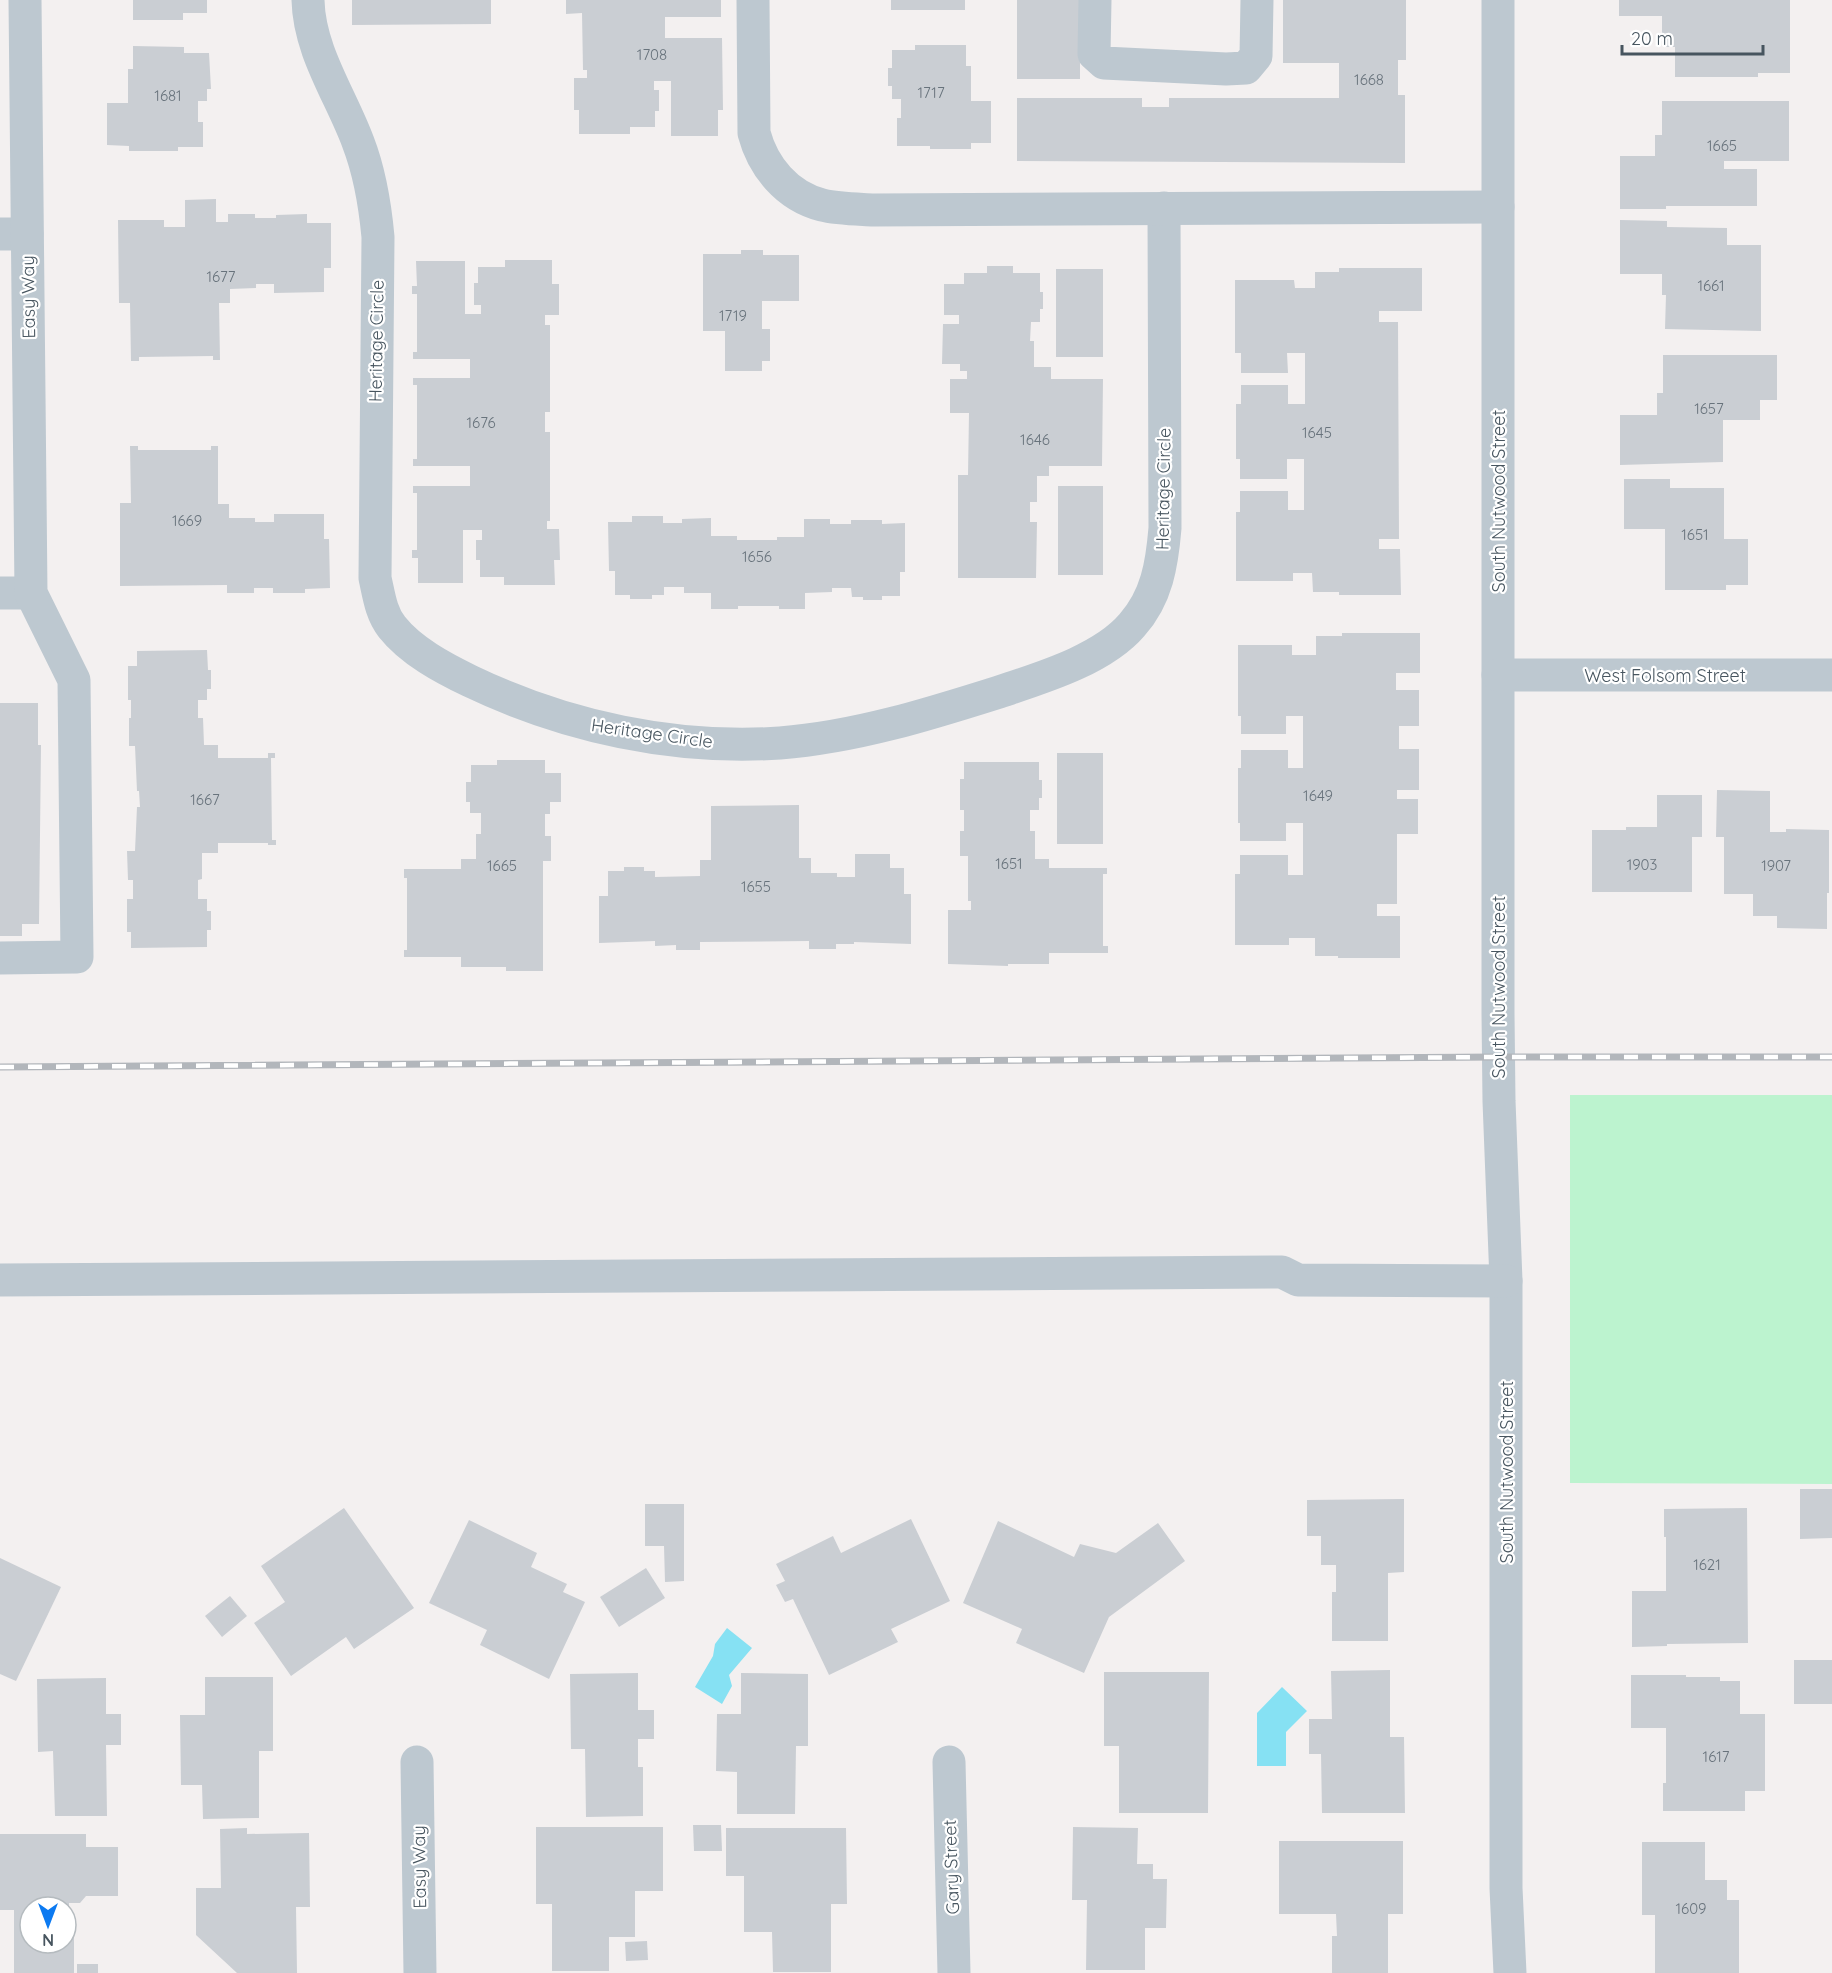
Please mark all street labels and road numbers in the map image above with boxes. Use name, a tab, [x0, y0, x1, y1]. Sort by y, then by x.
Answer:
street label: Easy Way	[16, 255, 40, 339]
street label: Heritage Circle	[363, 280, 389, 402]
street label: South Nutwood Street	[1487, 410, 1510, 592]
street label: Heritage Circle	[1150, 428, 1176, 550]
street label: West Folsom Street	[1584, 664, 1746, 687]
street label: Heritage Circle	[590, 713, 714, 753]
street label: South Nutwood Street	[1487, 896, 1510, 1078]
street label: South Nutwood Street	[1495, 1381, 1518, 1563]
street label: Gary Street	[938, 1819, 964, 1915]
street label: Easy Way	[407, 1825, 431, 1909]

